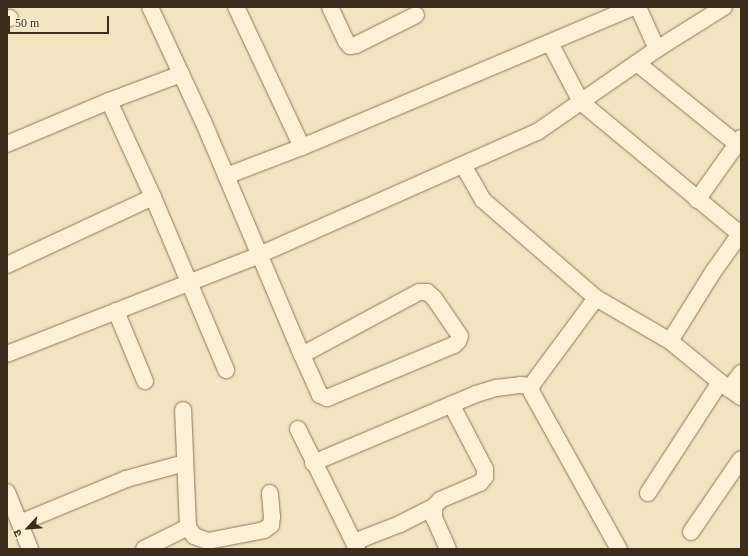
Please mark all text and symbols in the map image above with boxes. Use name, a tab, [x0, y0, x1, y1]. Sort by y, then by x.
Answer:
scale bar	[10, 8, 111, 34]
text: 50 m	[15, 16, 39, 30]
north arrow	[8, 508, 48, 548]
text: उ	[10, 528, 24, 539]

